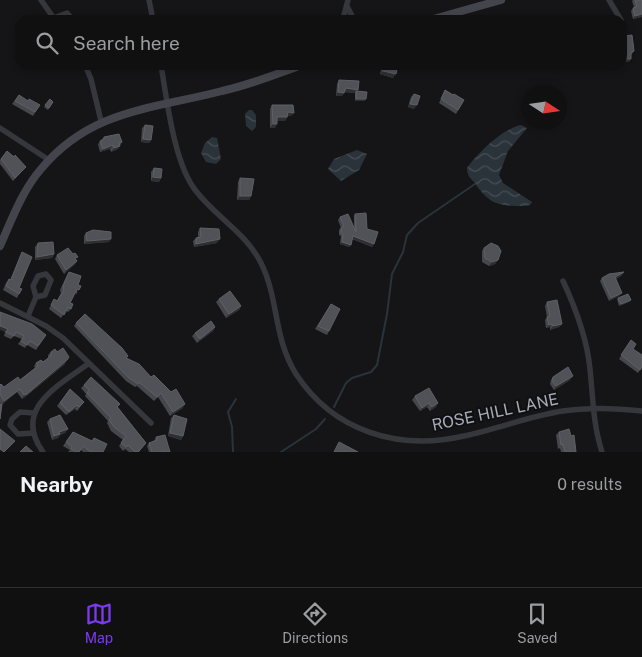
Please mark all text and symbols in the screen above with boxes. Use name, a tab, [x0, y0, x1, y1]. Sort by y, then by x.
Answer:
search box	[15, 15, 627, 70]
icon: search	[33, 29, 61, 57]
text: Search here	[73, 32, 180, 54]
north arrow	[522, 85, 567, 130]
street label: ROSE HILL LANE	[430, 389, 560, 435]
text: Nearby	[20, 472, 93, 497]
text: 0 results	[557, 475, 622, 494]
tab: Map	[85, 600, 113, 646]
tab: Directions	[282, 600, 348, 646]
tab: Saved	[517, 600, 557, 646]

